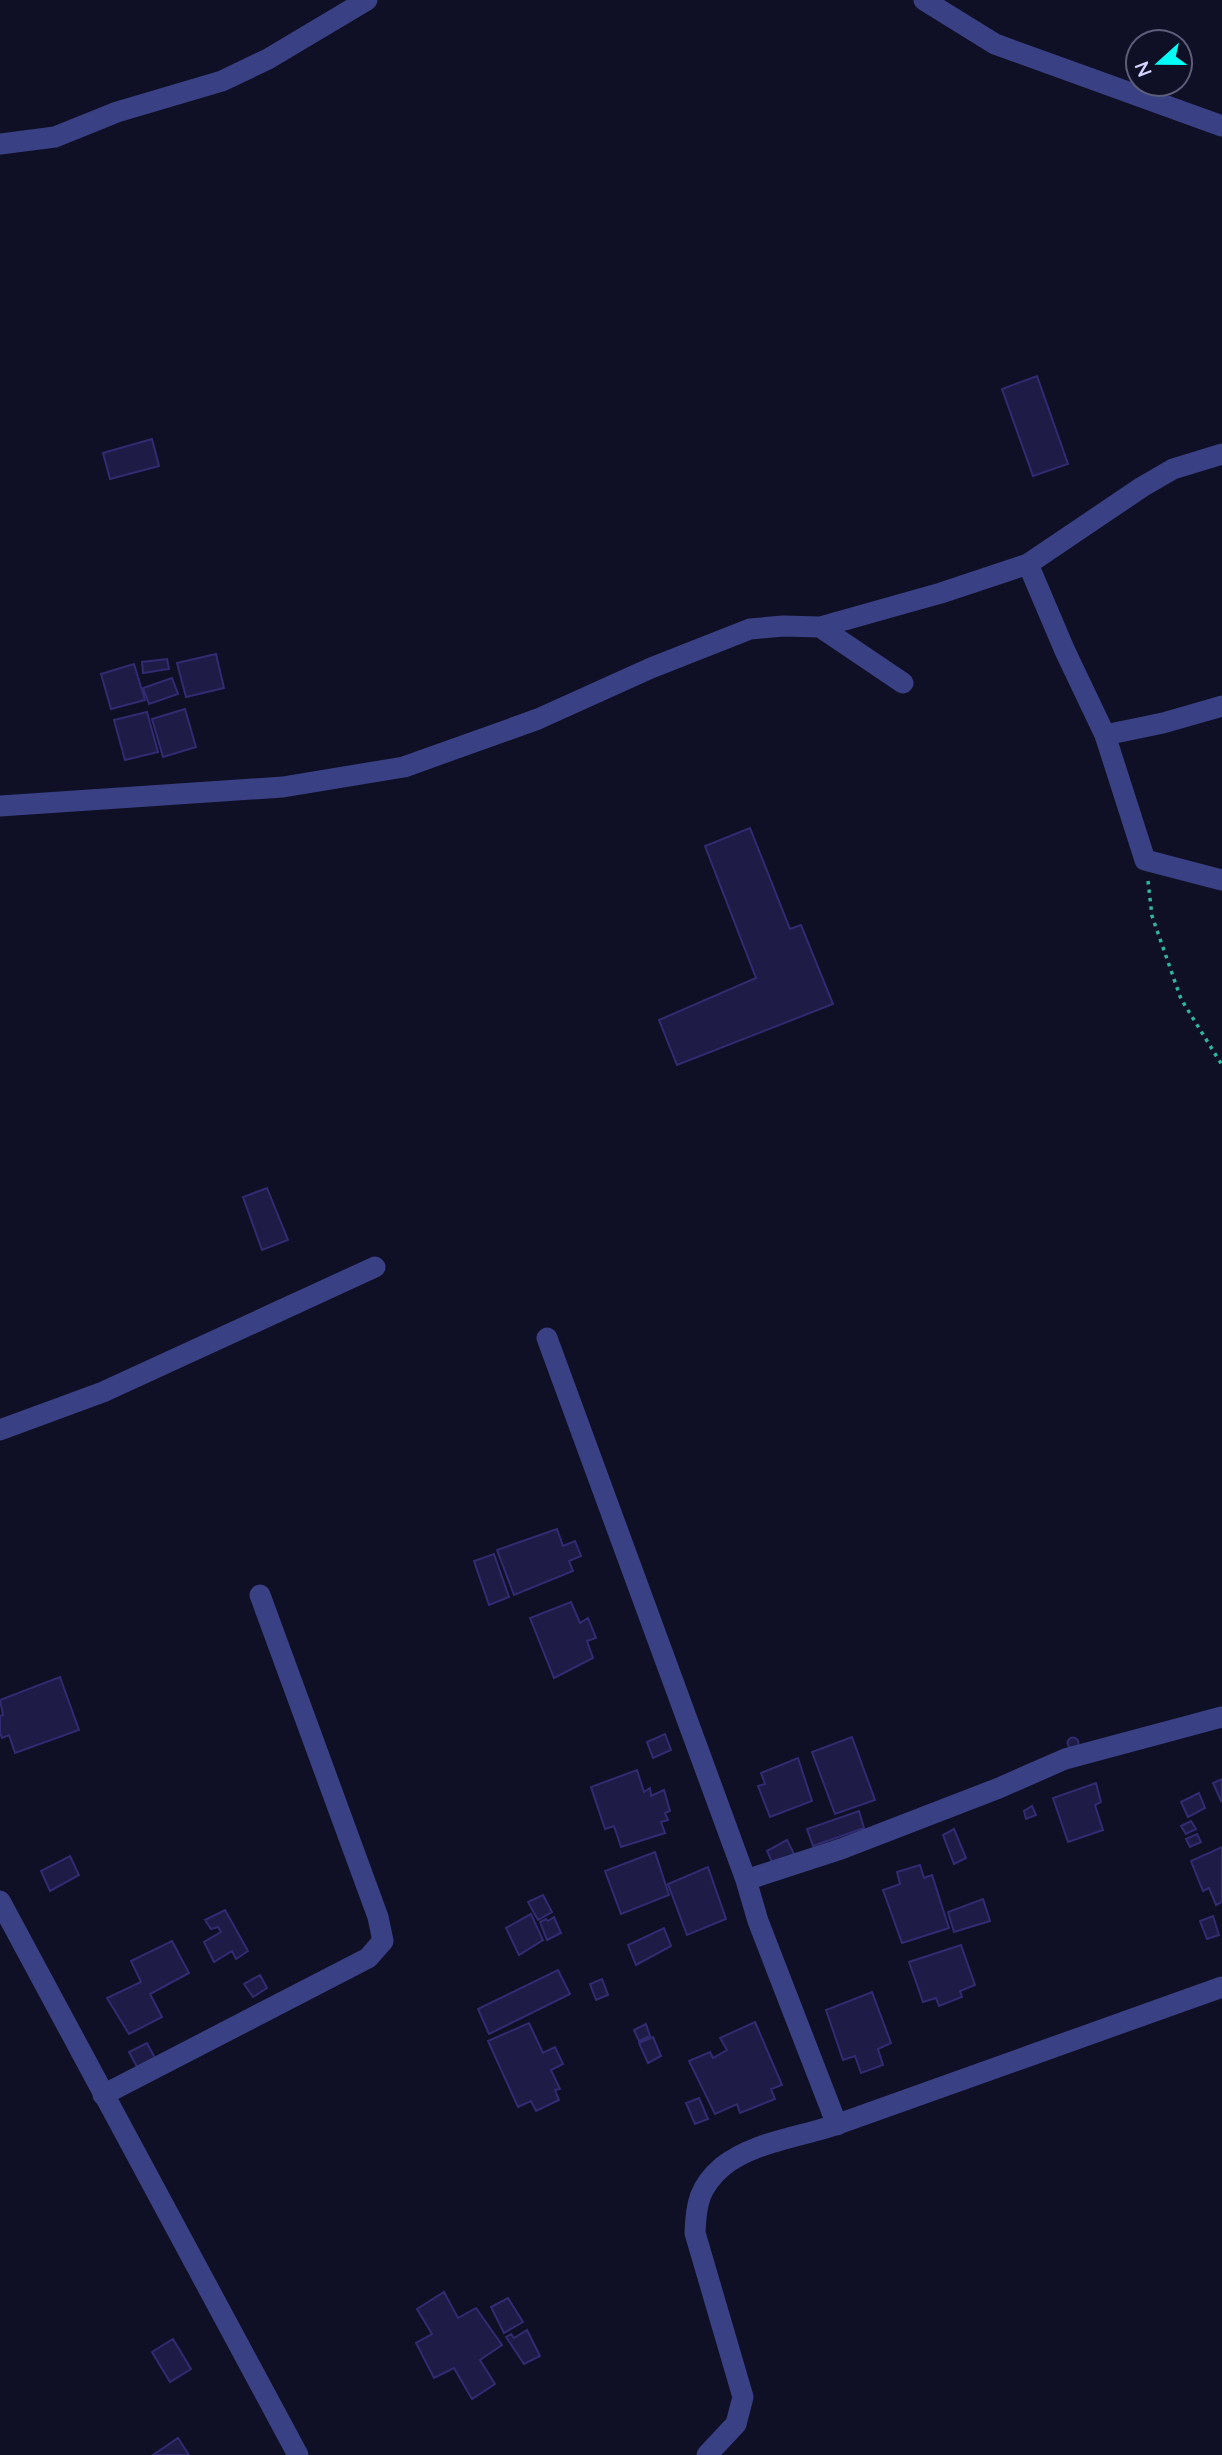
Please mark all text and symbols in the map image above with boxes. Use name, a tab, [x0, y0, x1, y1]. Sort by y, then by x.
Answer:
north arrow	[1124, 28, 1194, 98]
text: N	[1129, 58, 1156, 80]

